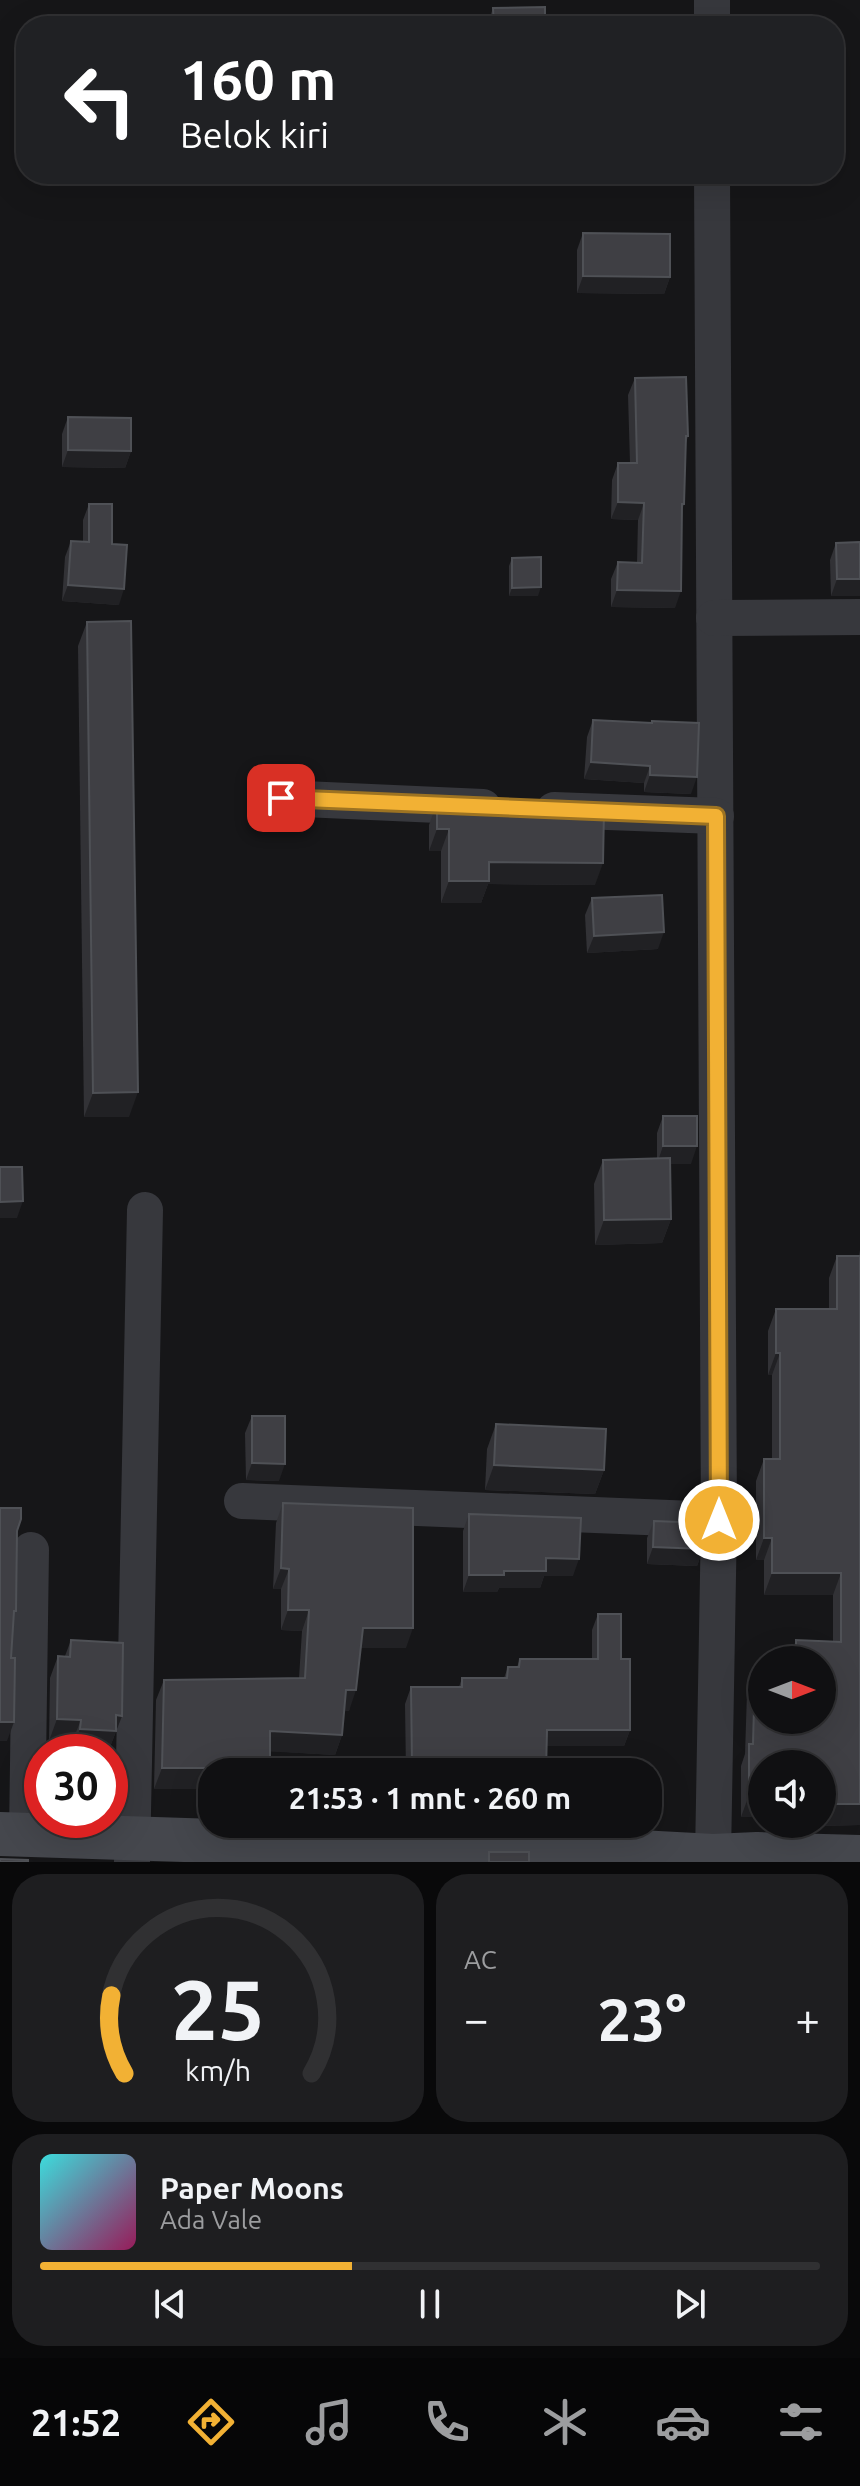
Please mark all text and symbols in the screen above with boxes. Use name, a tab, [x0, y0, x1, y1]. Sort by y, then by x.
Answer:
icon: left	[48, 48, 152, 152]
text: 160 m	[180, 48, 336, 111]
text: Belok kiri	[180, 114, 329, 155]
pin	[247, 764, 315, 832]
icon: arrive	[259, 776, 303, 820]
position arrow	[677, 1478, 761, 1562]
north arrow	[748, 1646, 836, 1734]
map controls	[748, 1646, 836, 1838]
speed limit sign: 30	[24, 1734, 128, 1838]
button: sound	[748, 1750, 836, 1838]
text: 21:53 · 1 mnt · 260 m	[289, 1781, 571, 1815]
text: AC	[464, 1945, 497, 1974]
text: 25	[171, 1962, 265, 2056]
text: 23°	[598, 1985, 686, 2052]
text: −	[464, 1994, 489, 2043]
text: +	[795, 1994, 820, 2043]
text: km/h	[185, 2054, 251, 2086]
text: Paper Moons	[160, 2171, 344, 2205]
text: Ada Vale	[160, 2205, 262, 2234]
icon: previous	[148, 2282, 192, 2326]
icon: pause	[408, 2282, 452, 2326]
icon: next	[668, 2282, 712, 2326]
icon: directions	[183, 2394, 239, 2450]
icon: music	[301, 2394, 357, 2450]
icon: phone	[419, 2394, 475, 2450]
icon: climate	[537, 2394, 593, 2450]
icon: car	[655, 2394, 711, 2450]
icon: filters	[773, 2394, 829, 2450]
text: 21:52	[31, 2402, 121, 2443]

